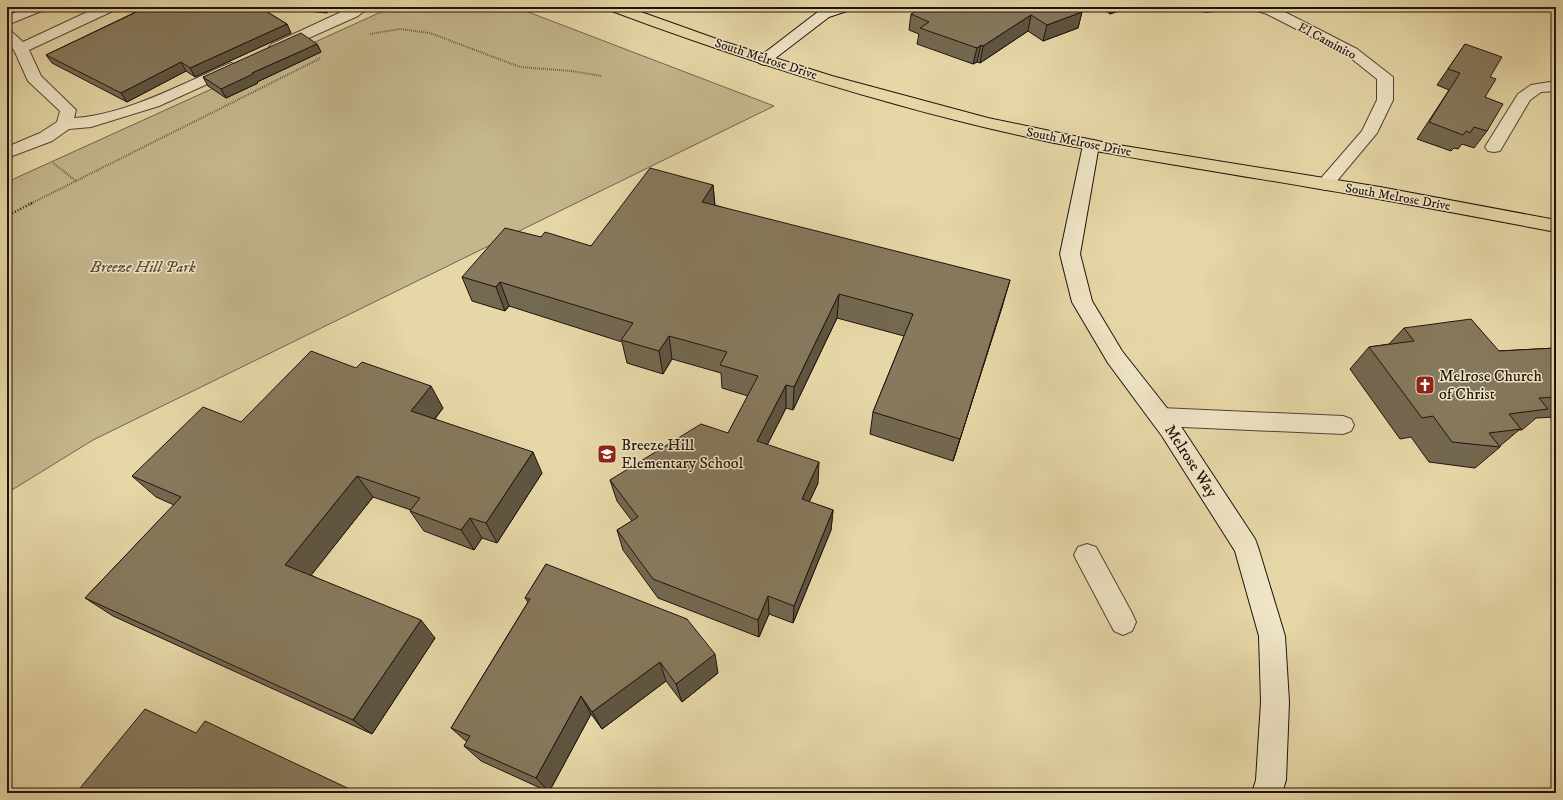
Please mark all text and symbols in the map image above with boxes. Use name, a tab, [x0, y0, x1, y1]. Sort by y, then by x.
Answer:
street label: El Caminito	[1295, 19, 1359, 63]
street label: South Melrose Drive	[713, 35, 819, 83]
street label: South Melrose Drive	[1025, 124, 1133, 160]
street label: South Melrose Drive	[1344, 180, 1452, 214]
park label: Breeze Hill Park	[89, 257, 196, 277]
place label: Melrose Church of Christ	[1439, 366, 1542, 404]
church icon: Melrose Church of Christ	[1414, 374, 1436, 396]
street label: Melrose Way	[1160, 421, 1222, 502]
place label: Breeze Hill Elementary School	[621, 435, 744, 473]
school or university icon: Breeze Hill Elementary School	[596, 443, 618, 465]

